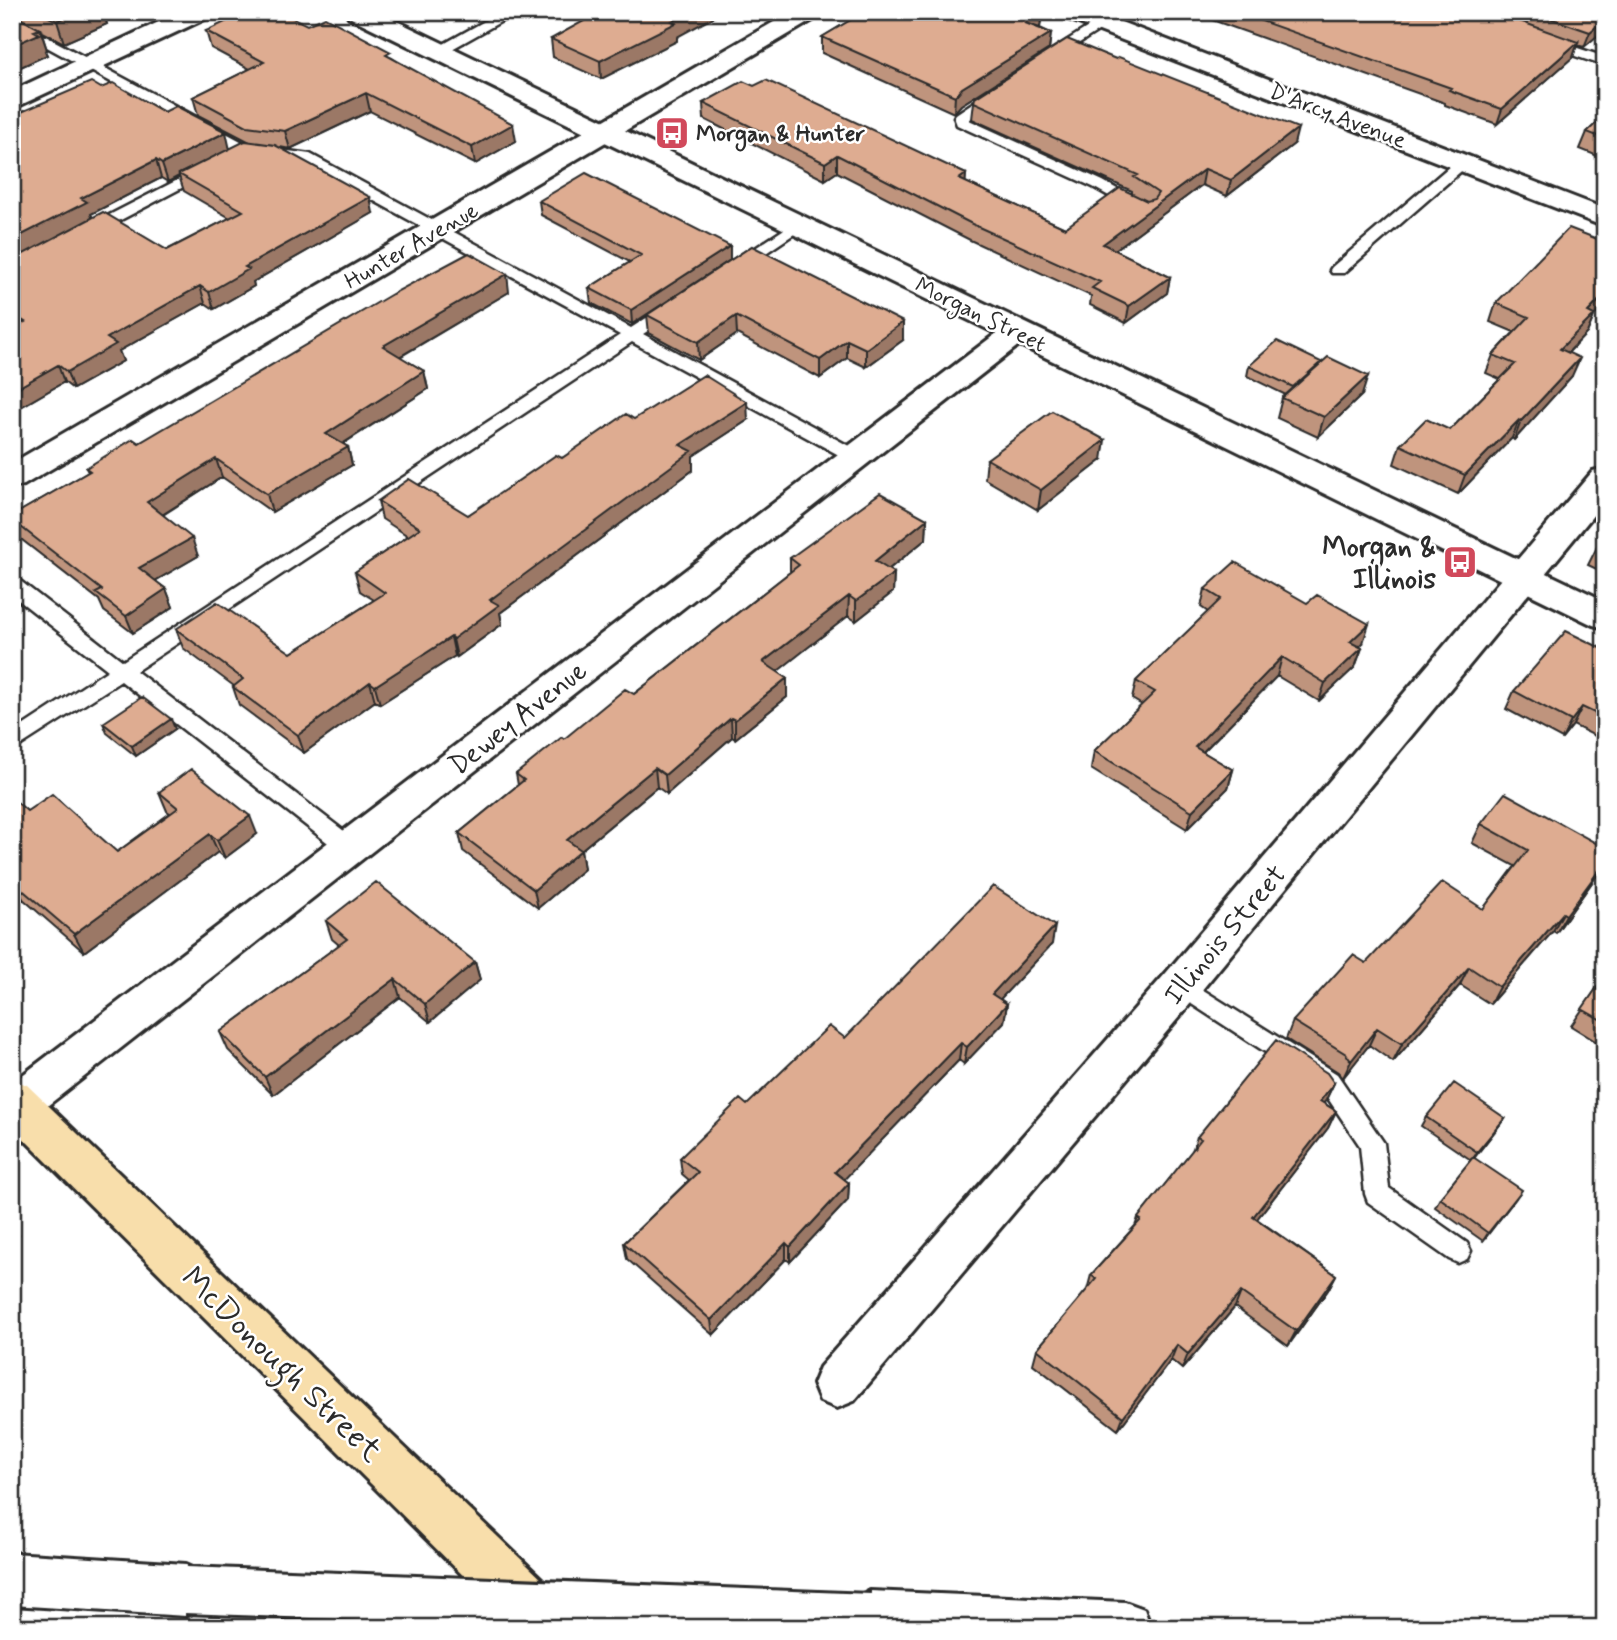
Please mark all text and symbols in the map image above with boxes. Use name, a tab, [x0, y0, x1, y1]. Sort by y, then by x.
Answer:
street label: D'Arcy Avenue	[1265, 77, 1410, 157]
bus stop icon: Morgan & Hunter	[653, 114, 691, 152]
place label: Morgan & Hunter	[696, 120, 865, 152]
street label: Hunter Avenue	[340, 196, 485, 297]
street label: Morgan Street	[909, 271, 1051, 362]
place label: Morgan & Illinois	[1322, 530, 1436, 599]
bus stop icon: Morgan & Illinois	[1441, 543, 1479, 581]
street label: Dewey Avenue	[442, 653, 595, 785]
street label: Illinois Street	[1156, 858, 1295, 1014]
street label: McDonough Street	[169, 1258, 391, 1475]

